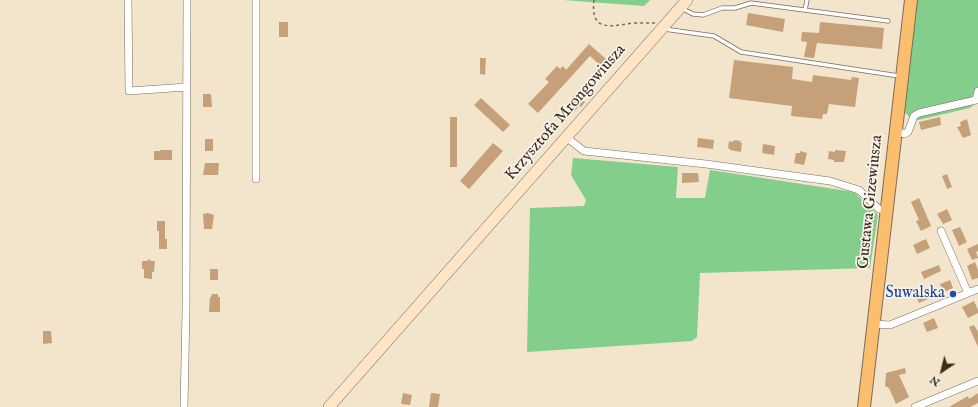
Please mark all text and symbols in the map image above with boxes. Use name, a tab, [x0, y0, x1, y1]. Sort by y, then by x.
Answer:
street label: Krzysztofa Mrongowiusza	[502, 41, 630, 185]
street label: Gustawa Gizewiusza	[854, 134, 888, 270]
place label: Suwalska	[886, 284, 945, 304]
marker: Suwalska	[948, 289, 958, 299]
north arrow	[922, 351, 962, 391]
text: N	[927, 372, 943, 389]

